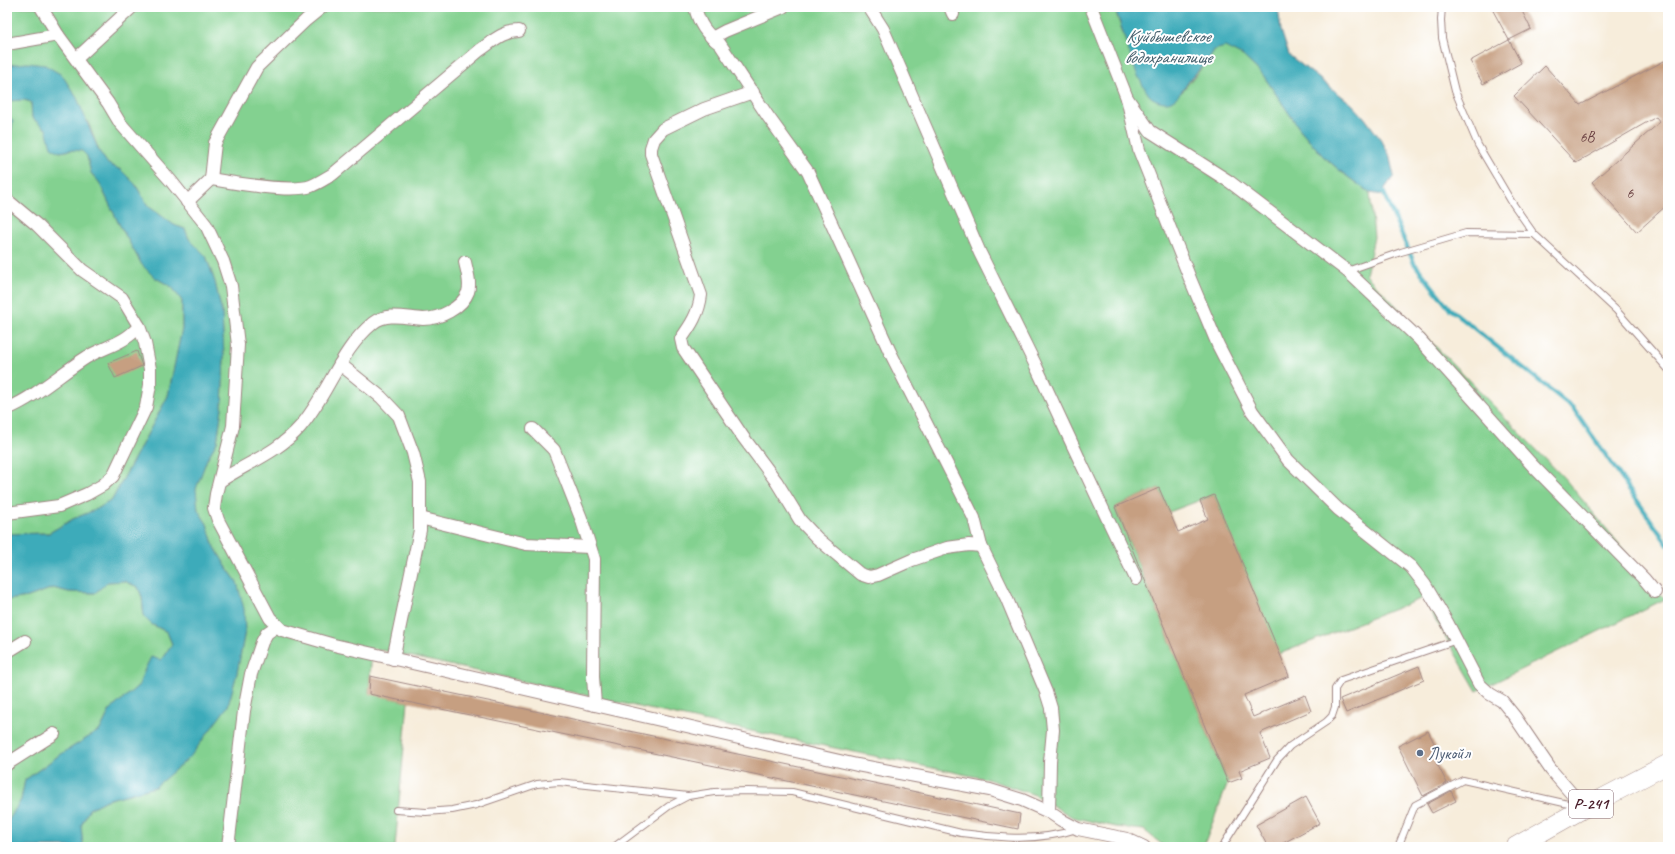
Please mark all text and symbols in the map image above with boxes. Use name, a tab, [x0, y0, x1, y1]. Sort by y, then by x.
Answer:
water label: Куйбышевское водохранилище	[1125, 25, 1215, 68]
house number: 6В	[1580, 128, 1596, 147]
house number: 6	[1627, 184, 1635, 203]
place label: Лукойл	[1428, 743, 1471, 764]
marker: Лукойл	[1415, 748, 1425, 758]
road number: Р-241	[1569, 790, 1613, 818]

